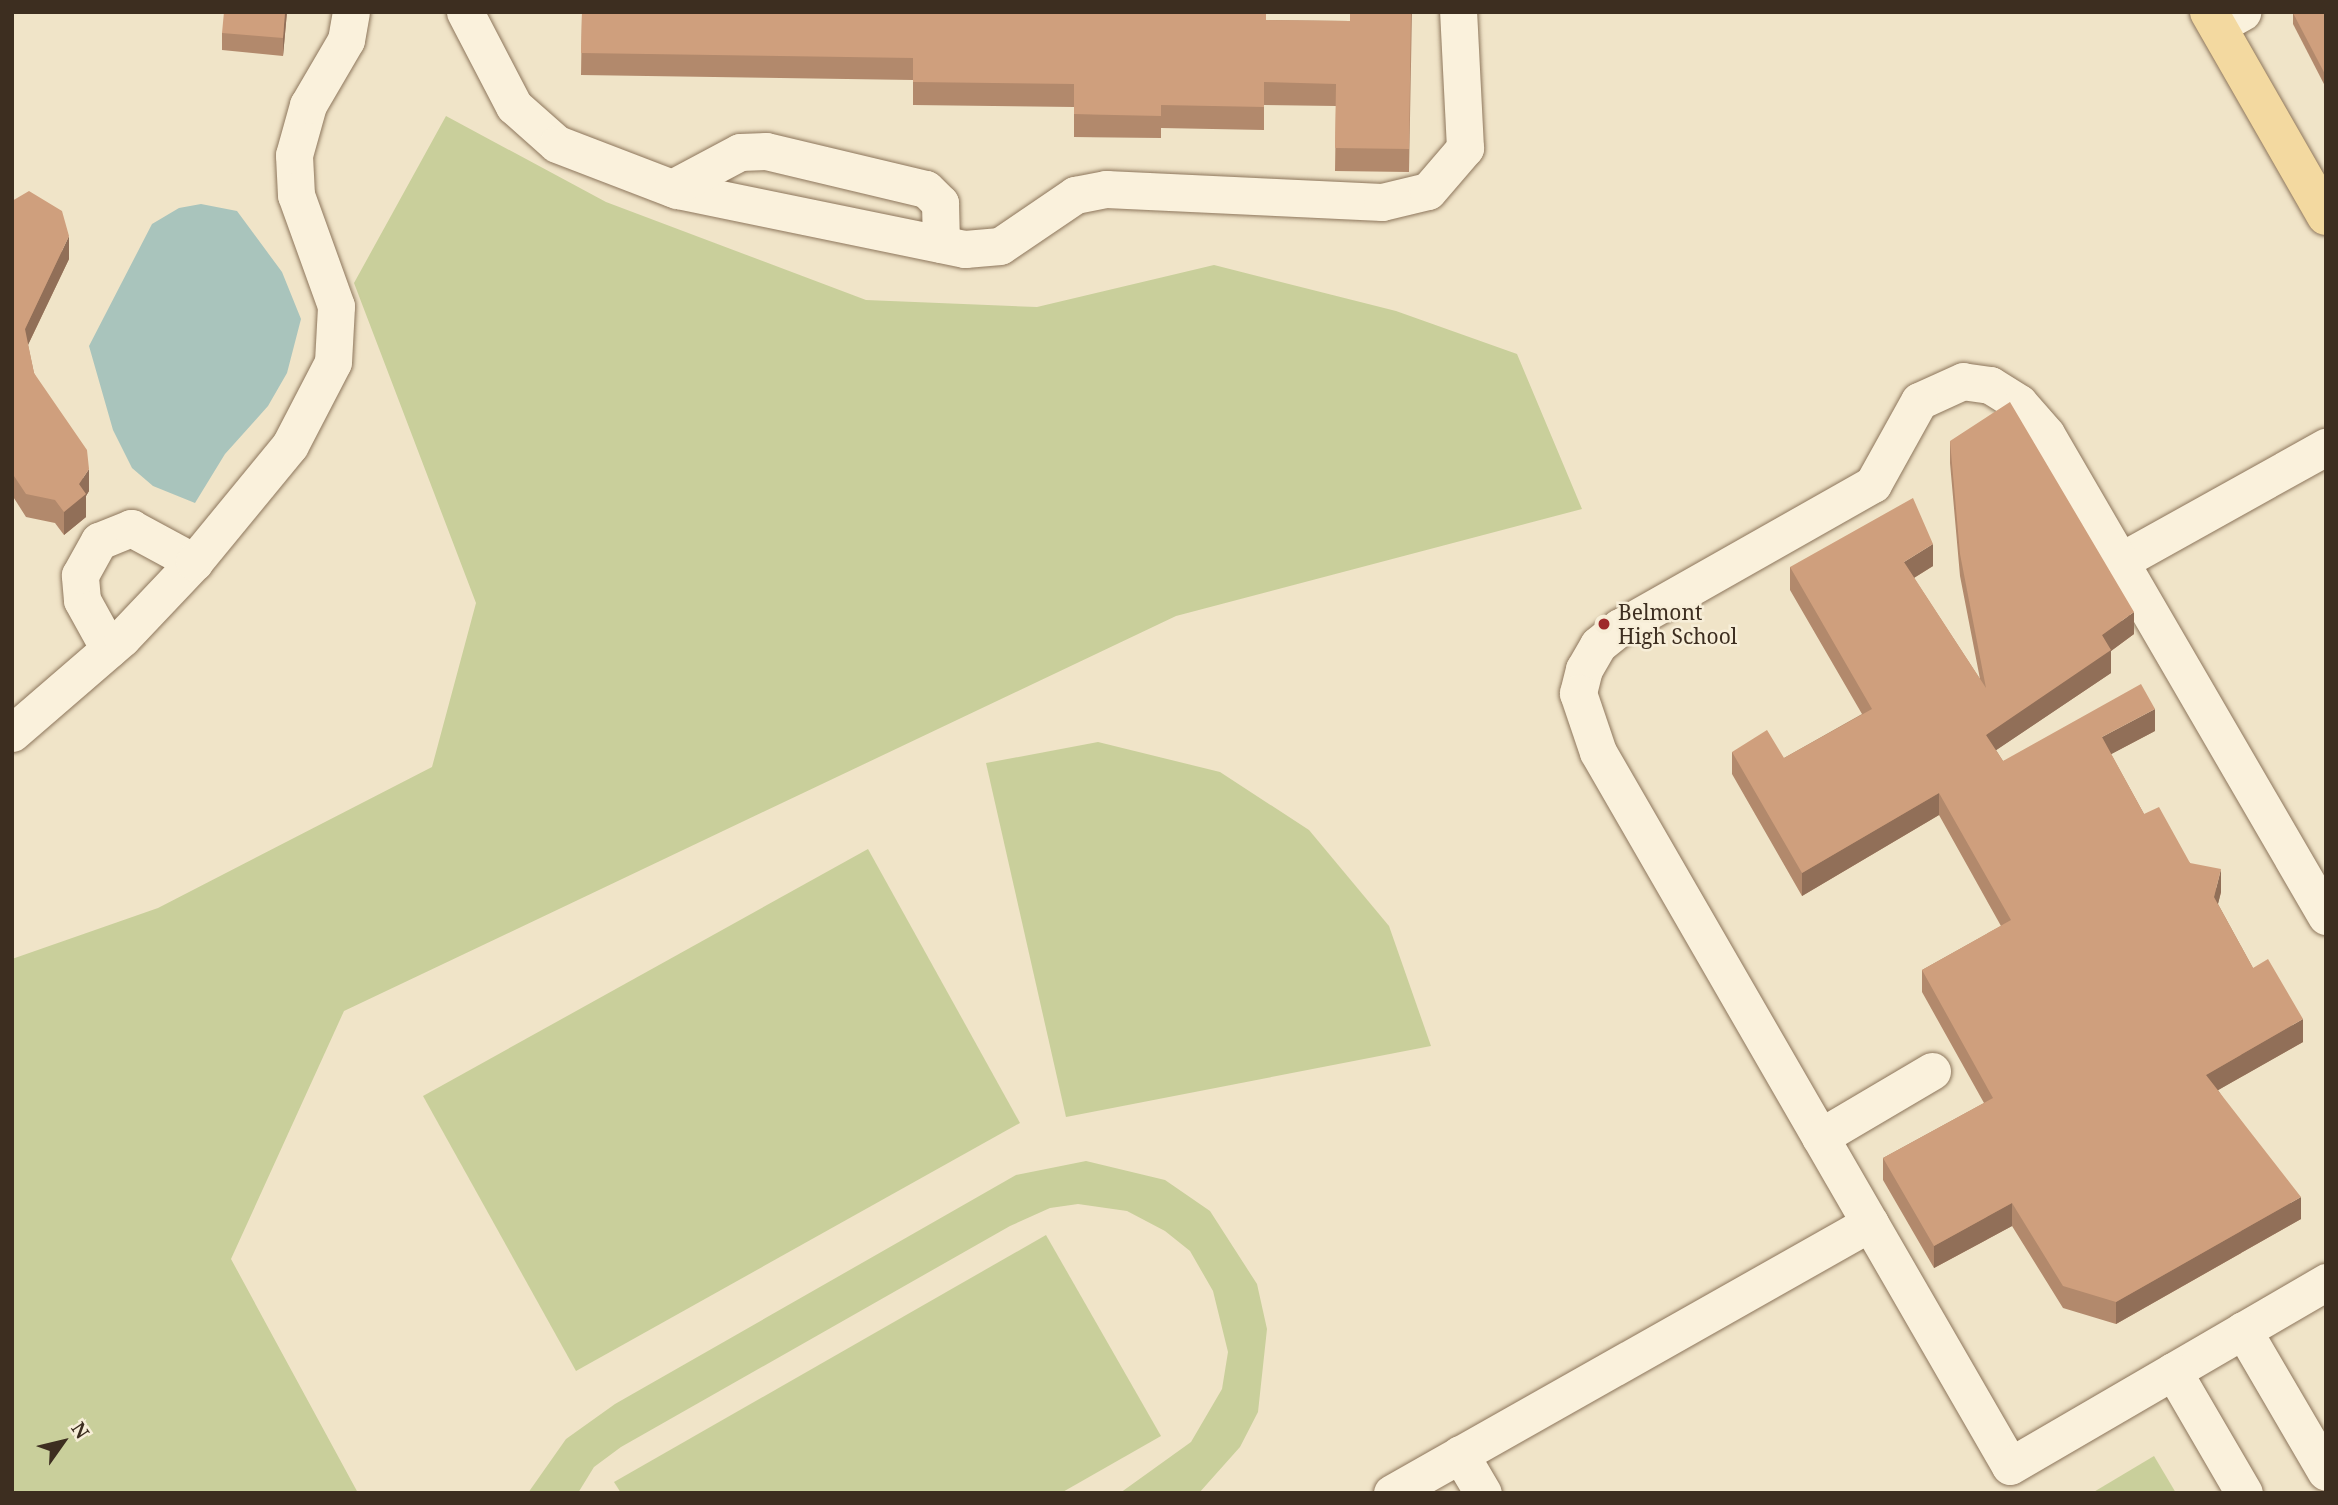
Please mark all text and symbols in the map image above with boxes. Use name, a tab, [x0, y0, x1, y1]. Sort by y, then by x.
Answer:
place label: Belmont High School	[1618, 599, 1737, 649]
marker: Belmont High School	[1596, 616, 1612, 632]
north arrow	[28, 1407, 98, 1477]
text: N	[65, 1417, 95, 1444]

